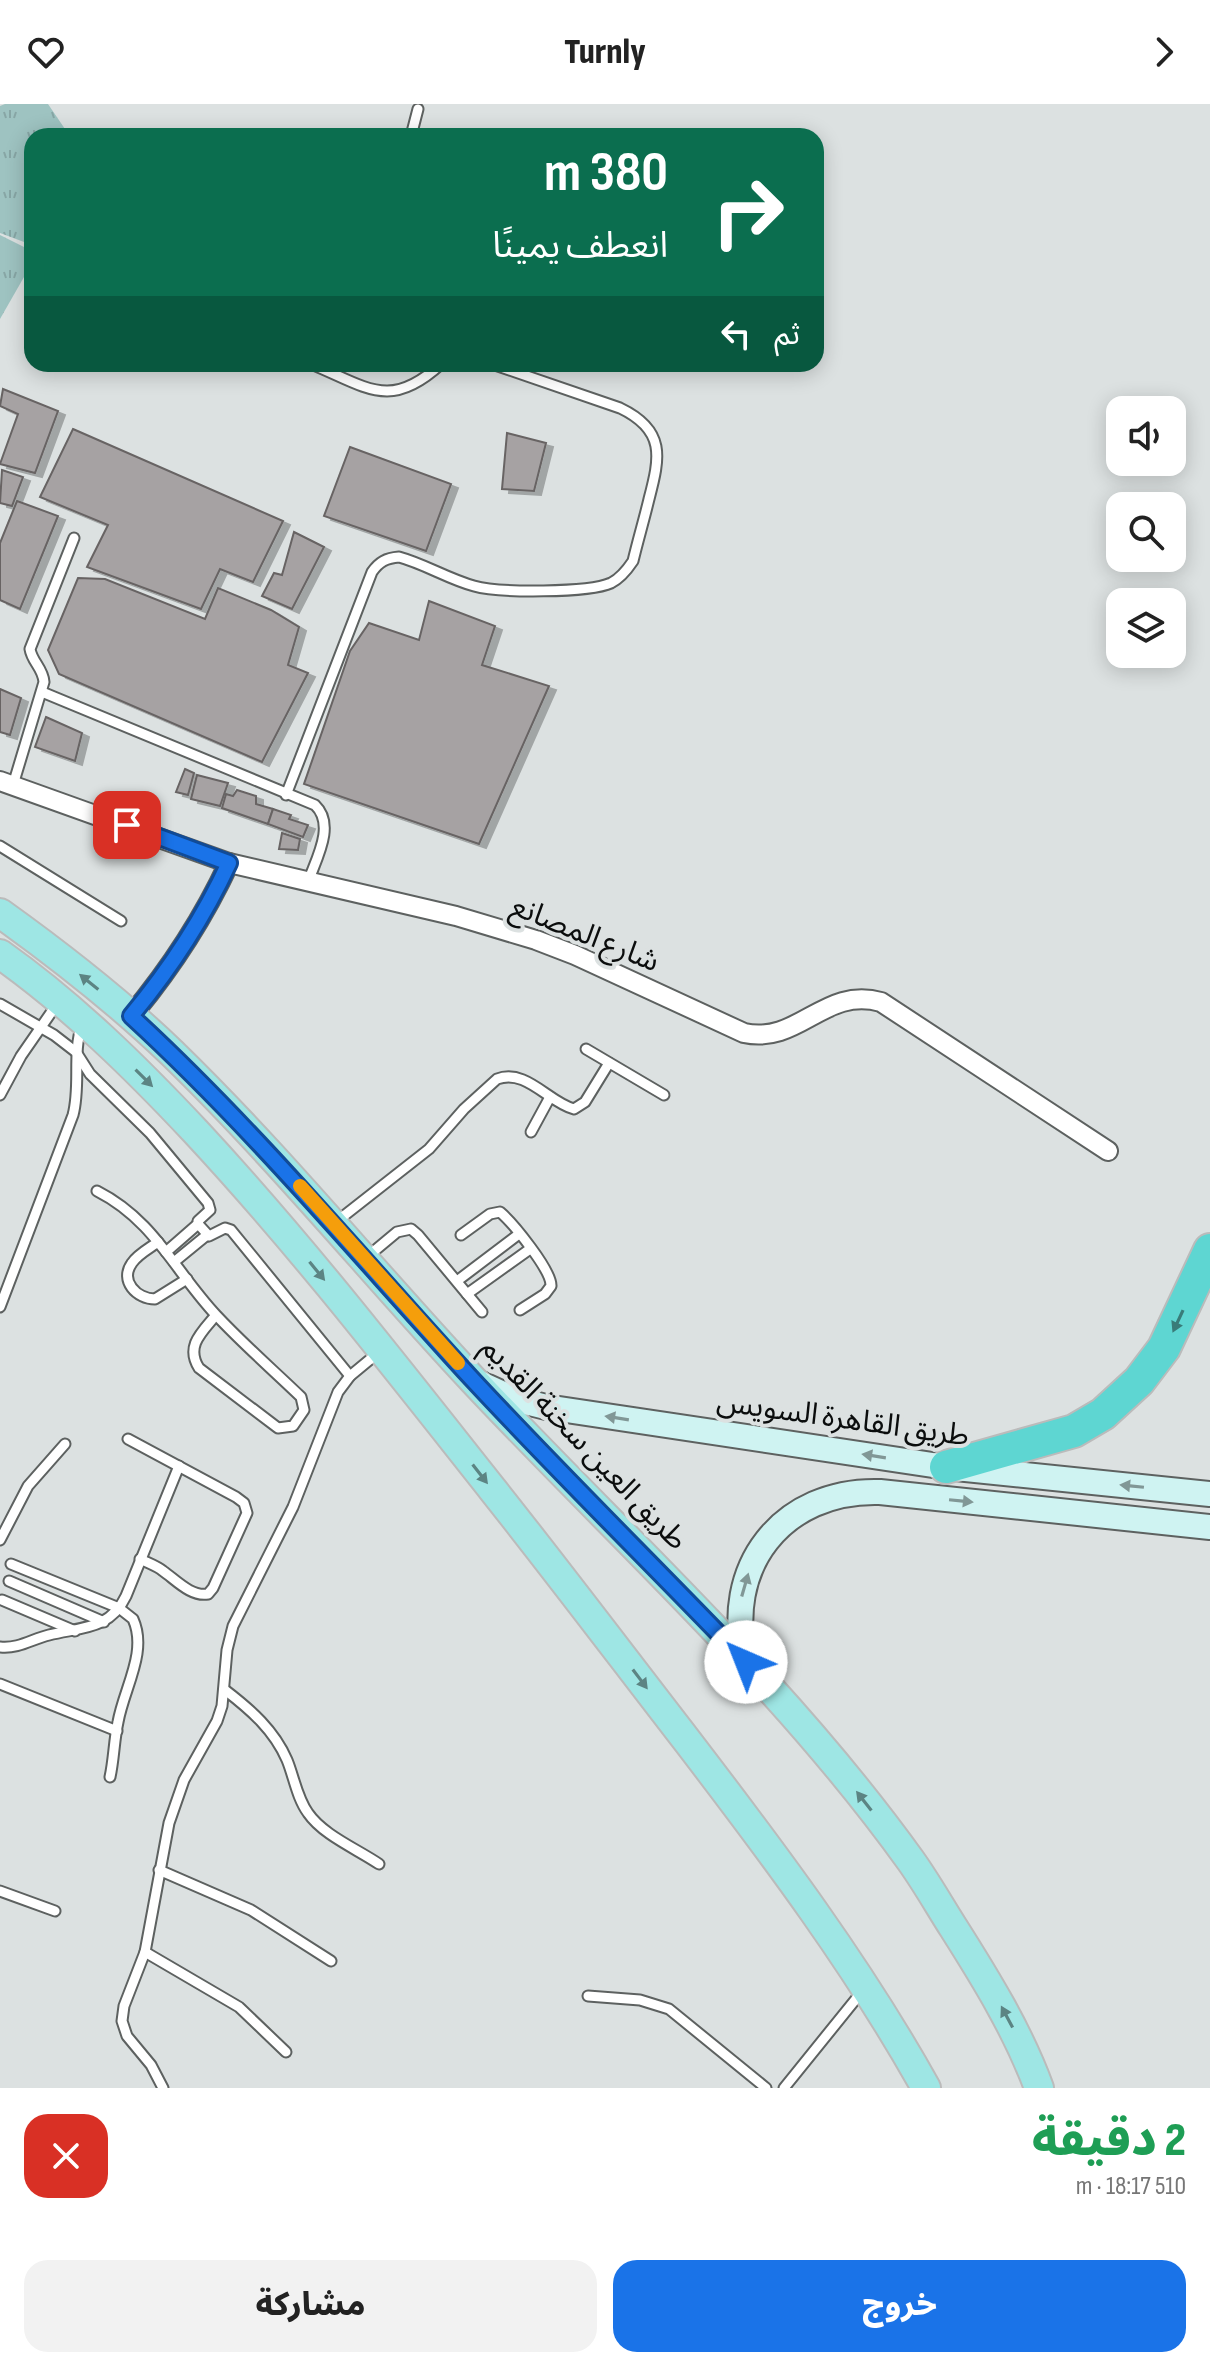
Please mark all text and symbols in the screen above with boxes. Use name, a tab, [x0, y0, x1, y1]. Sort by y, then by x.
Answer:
icon: heart	[24, 30, 68, 74]
icon: forward	[1142, 30, 1186, 74]
text: Turnly	[564, 31, 646, 74]
text: 380 m	[544, 140, 668, 207]
icon: right	[696, 160, 800, 264]
text: انعطف يمينًا	[492, 225, 668, 268]
icon: left	[714, 312, 758, 356]
text: ثم	[774, 317, 800, 353]
map controls	[1106, 396, 1186, 668]
button: sound	[1106, 396, 1186, 476]
button: search	[1106, 492, 1186, 572]
button: layers	[1106, 588, 1186, 668]
pin	[93, 791, 161, 859]
icon: arrive	[105, 803, 149, 847]
street label: شارع المصانع	[504, 888, 664, 983]
one-way arrow	[79, 974, 99, 991]
one-way arrow	[134, 1068, 152, 1087]
one-way arrow	[308, 1261, 325, 1281]
one-way arrow	[1171, 1310, 1185, 1333]
street label: طريق العين سخنة القديم	[470, 1330, 695, 1561]
street label: طريق القاهرة السويس	[715, 1383, 971, 1455]
one-way arrow	[604, 1411, 629, 1424]
one-way arrow	[861, 1449, 886, 1462]
one-way arrow	[471, 1464, 488, 1484]
one-way arrow	[1119, 1480, 1144, 1493]
one-way arrow	[949, 1494, 974, 1507]
one-way arrow	[739, 1573, 752, 1597]
position arrow	[704, 1620, 788, 1704]
one-way arrow	[631, 1669, 647, 1689]
one-way arrow	[856, 1790, 873, 1811]
one-way arrow	[1000, 2006, 1014, 2028]
text: 2 دقيقة	[1032, 2112, 1186, 2169]
button: close	[24, 2114, 108, 2198]
text: 510 m · 18:17	[1076, 2171, 1186, 2202]
button: مشاركة	[24, 2260, 597, 2352]
button: خروج	[613, 2260, 1186, 2352]

